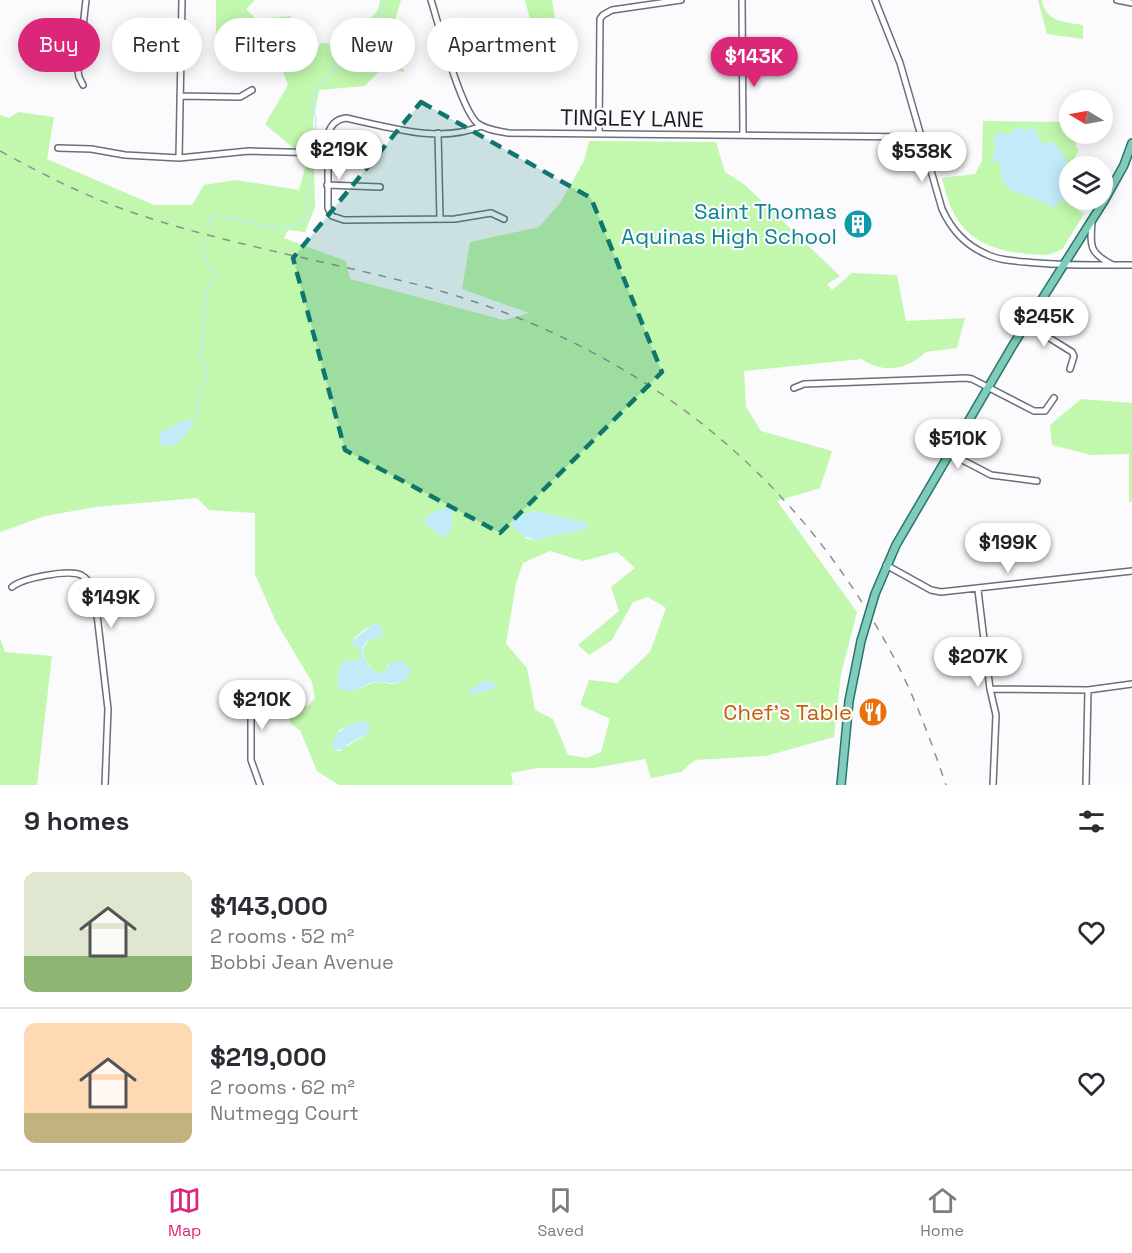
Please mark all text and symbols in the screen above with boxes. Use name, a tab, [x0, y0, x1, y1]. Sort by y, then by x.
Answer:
chip: Buy	[18, 18, 100, 72]
chip: Rent	[112, 18, 202, 72]
chip: Filters	[214, 18, 318, 72]
chip: New	[330, 18, 415, 72]
chip: Apartment	[427, 18, 578, 72]
pin: $143K	[712, 37, 796, 88]
text: $143K	[725, 43, 783, 69]
north arrow	[1059, 90, 1113, 144]
map controls	[1059, 90, 1113, 210]
street label: TINGLEY LANE	[560, 103, 704, 133]
pin: $219K	[297, 130, 381, 181]
pin: $538K	[880, 132, 964, 183]
text: $219K	[310, 136, 368, 162]
text: $538K	[892, 138, 952, 164]
button: layers	[1059, 156, 1113, 210]
place label: Saint Thomas Aquinas High School	[621, 197, 837, 250]
building icon: Saint Thomas Aquinas High School	[842, 208, 874, 240]
pin: $245K	[1002, 297, 1086, 348]
text: $245K	[1014, 303, 1074, 329]
pin: $510K	[916, 419, 1000, 470]
text: $510K	[929, 425, 987, 451]
pin: $199K	[966, 523, 1050, 574]
text: $199K	[979, 529, 1037, 555]
pin: $149K	[69, 578, 153, 629]
text: $149K	[82, 584, 140, 610]
pin: $207K	[936, 637, 1020, 688]
text: $207K	[948, 643, 1008, 669]
pin: $210K	[220, 680, 304, 731]
text: $210K	[233, 686, 291, 712]
restaurant icon: Chef's Table	[857, 696, 889, 728]
place label: Chef's Table	[723, 698, 852, 726]
text: 9 homes	[24, 804, 129, 838]
icon: filters	[1075, 805, 1108, 838]
text: $143,000	[210, 889, 328, 923]
icon: home	[72, 896, 144, 968]
icon: heart	[1075, 916, 1108, 949]
text: 2 rooms · 52 m²	[210, 923, 354, 949]
text: Bobbi Jean Avenue	[210, 949, 394, 975]
text: $219,000	[210, 1040, 327, 1074]
icon: home	[72, 1047, 144, 1119]
icon: heart	[1075, 1067, 1108, 1100]
text: 2 rooms · 62 m²	[210, 1074, 355, 1100]
text: Nutmegg Court	[210, 1100, 359, 1126]
tab: Map	[168, 1184, 201, 1241]
tab: Saved	[538, 1184, 584, 1241]
tab: Home	[920, 1184, 964, 1241]

